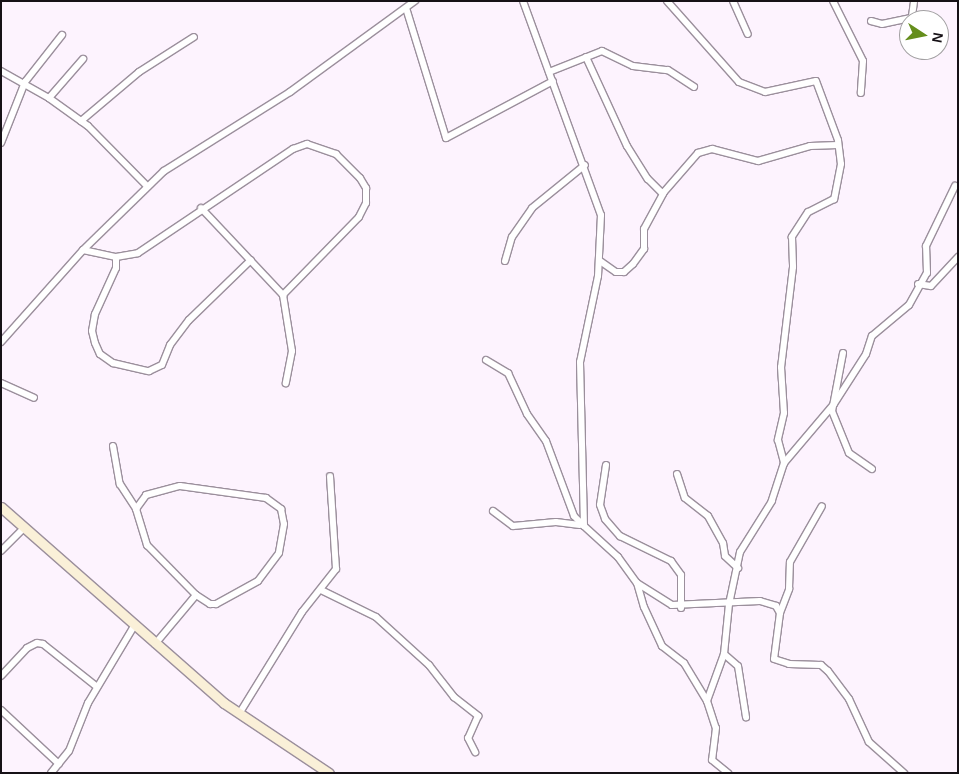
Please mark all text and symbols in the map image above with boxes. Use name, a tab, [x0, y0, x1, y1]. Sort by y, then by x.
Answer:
north arrow	[899, 10, 949, 60]
text: N	[929, 31, 947, 44]

